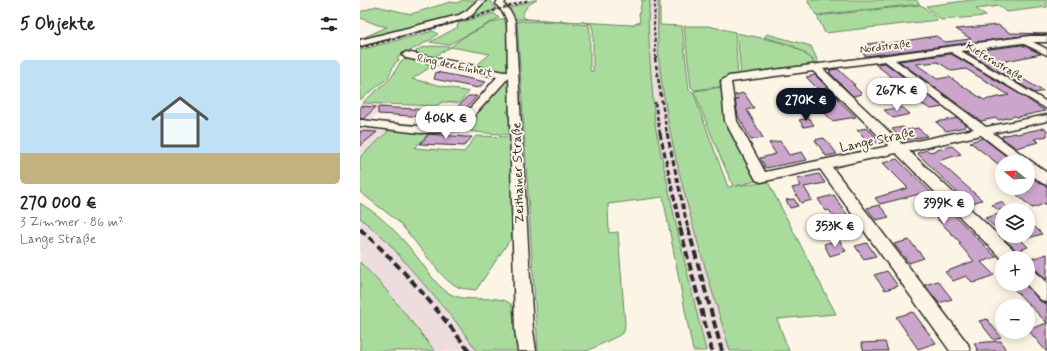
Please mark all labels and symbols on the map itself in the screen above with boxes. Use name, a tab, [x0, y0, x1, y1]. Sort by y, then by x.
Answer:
street label: Nordstraße	[859, 37, 912, 57]
street label: Kiefernstraße	[963, 39, 1026, 85]
street label: Ring der Einheit	[415, 51, 494, 82]
pin: 267K €	[864, 78, 930, 112]
pin: 270K €	[773, 88, 839, 122]
pin: 406K €	[413, 106, 479, 140]
street label: Zeithainer Straße	[508, 122, 529, 224]
street label: Lange Straße	[838, 124, 916, 158]
north arrow	[995, 155, 1035, 195]
pin: 399K €	[911, 191, 977, 225]
pin: 353K €	[802, 214, 868, 248]

